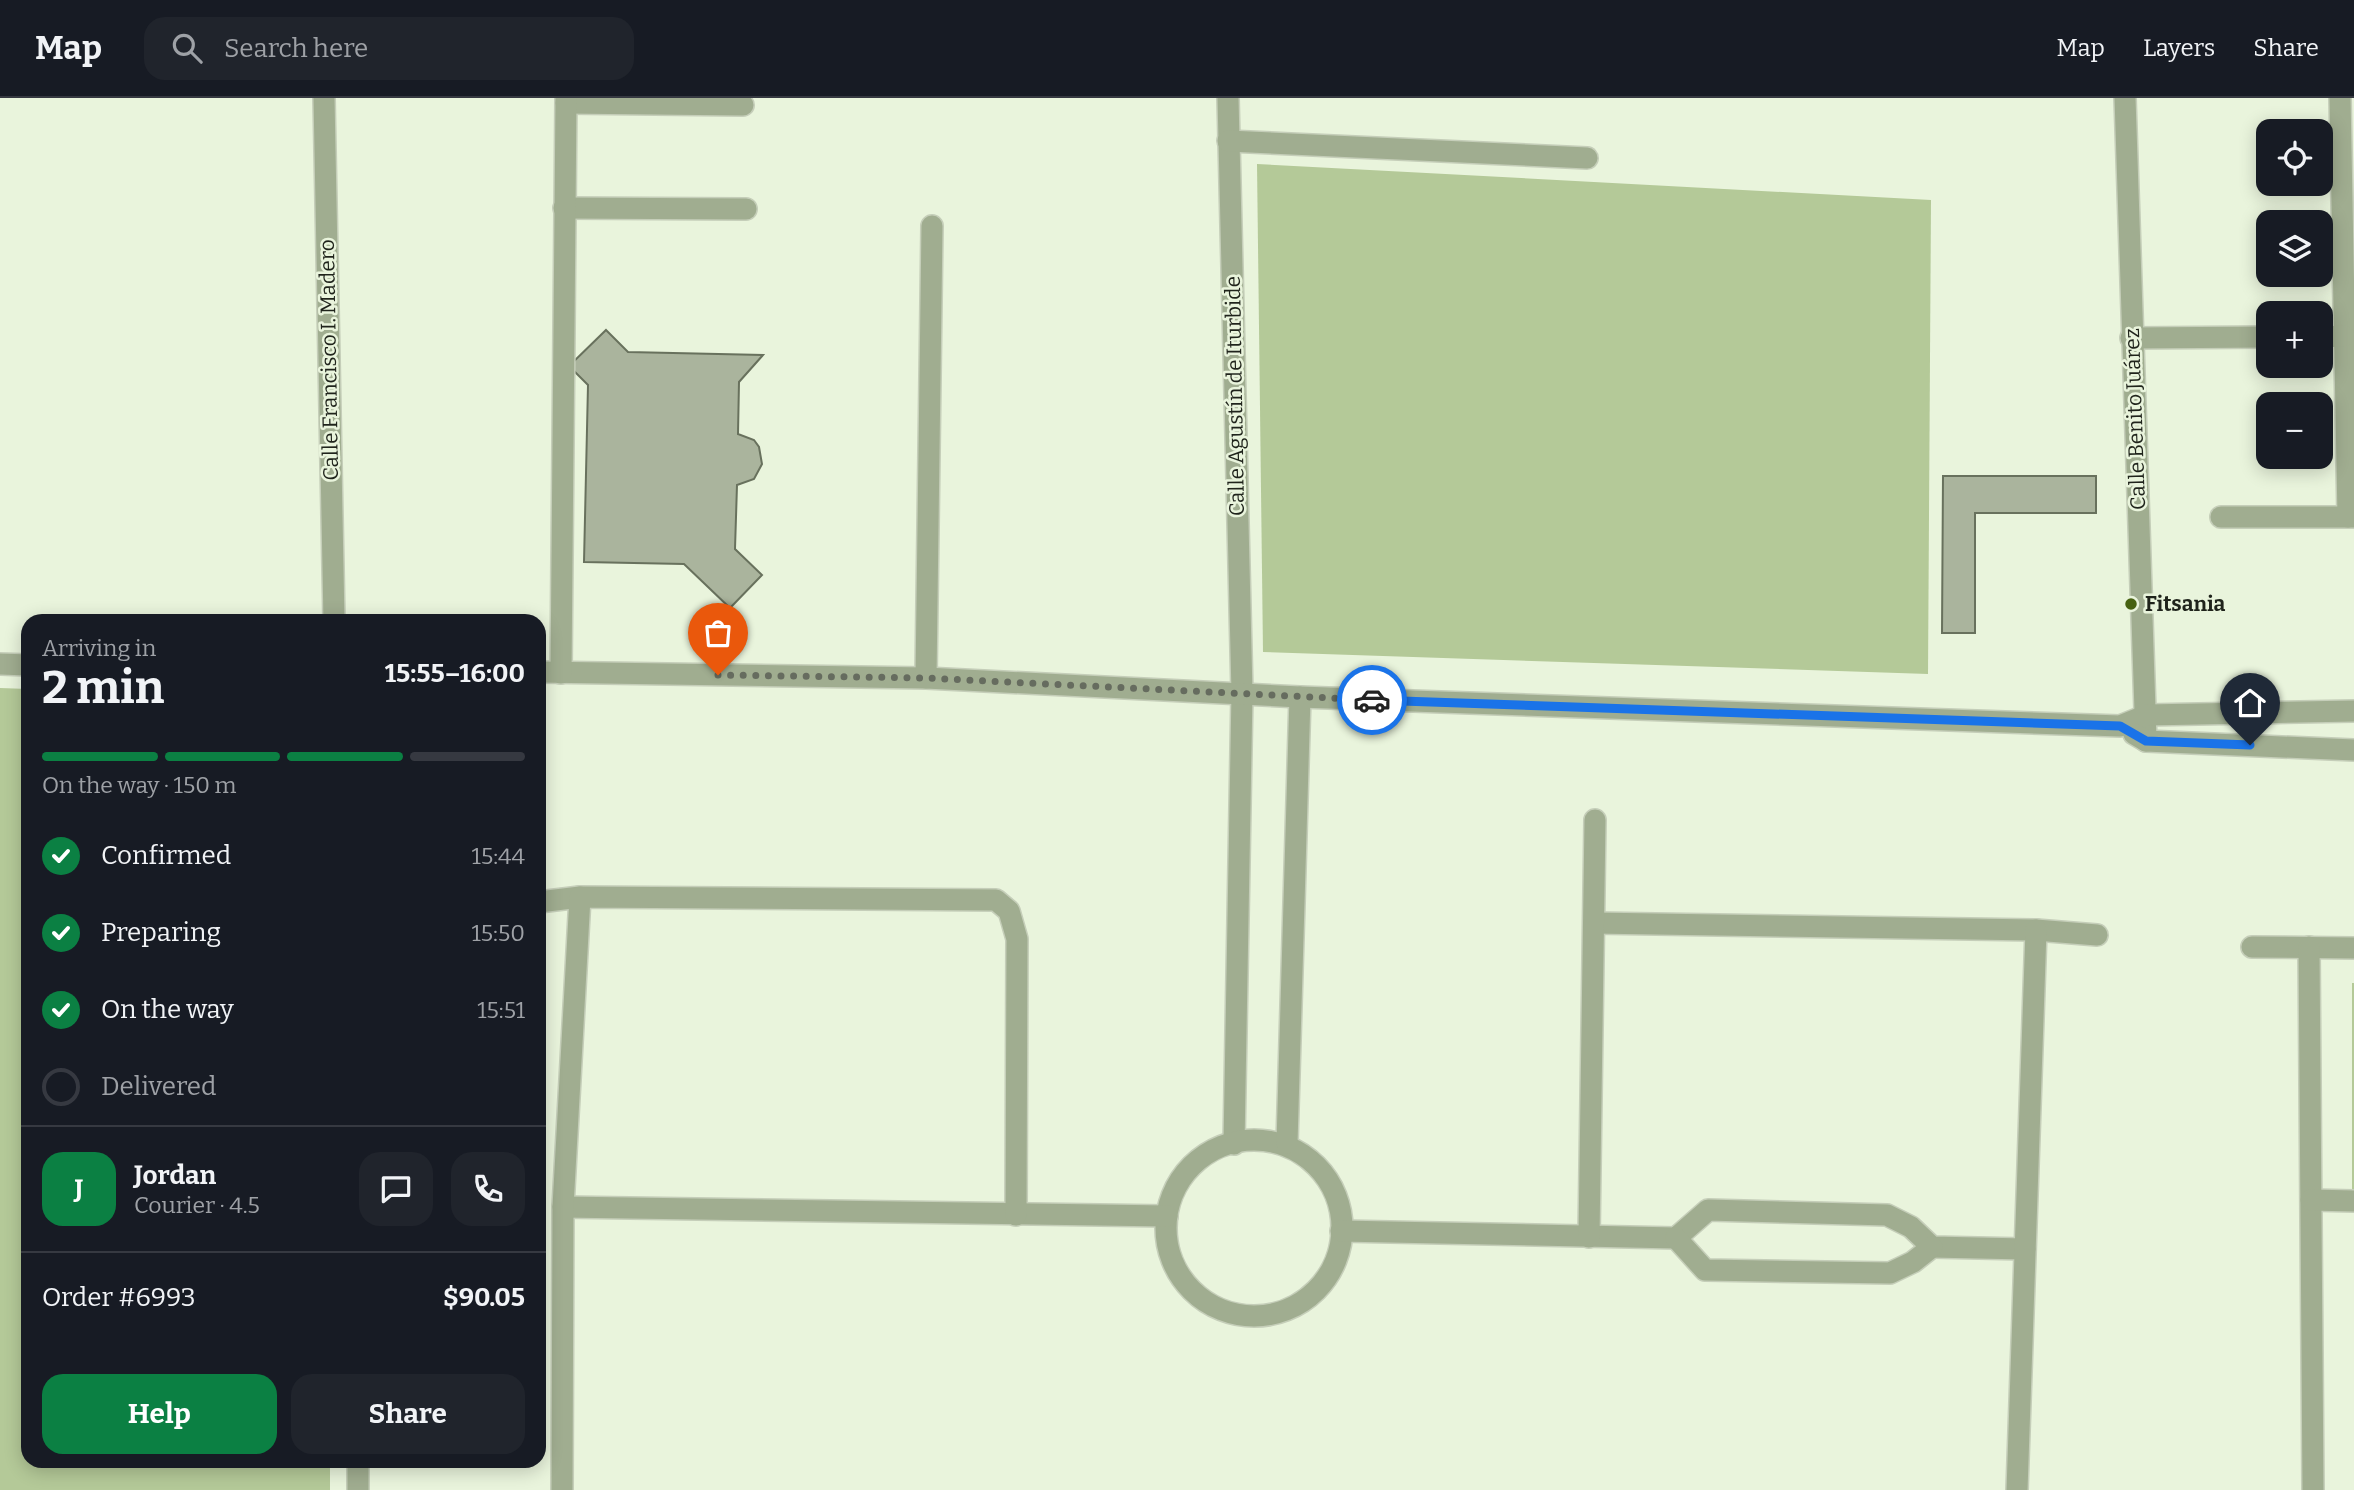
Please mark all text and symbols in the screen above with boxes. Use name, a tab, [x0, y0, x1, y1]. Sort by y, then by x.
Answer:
search box	[144, 17, 634, 80]
text: Map	[35, 28, 102, 68]
icon: search	[168, 29, 206, 67]
text: Search here	[224, 33, 368, 64]
text: Map	[2057, 34, 2105, 62]
text: Layers	[2143, 34, 2215, 62]
text: Share	[2253, 34, 2319, 62]
map controls	[2256, 119, 2333, 469]
button: locate	[2256, 119, 2333, 196]
button: layers	[2256, 210, 2333, 287]
street label: Calle Francisco I. Madero	[314, 239, 344, 481]
street label: Calle Agustín de Iturbide	[1220, 276, 1250, 516]
button: +	[2256, 301, 2333, 378]
street label: Calle Benito Juárez	[2119, 328, 2151, 510]
button: −	[2256, 392, 2333, 469]
place label: Fitsania	[2145, 591, 2226, 617]
marker: Fitsania	[2123, 596, 2139, 612]
pin	[688, 603, 748, 675]
icon: bag	[699, 614, 737, 652]
text: Arriving in	[42, 634, 156, 662]
text: 15:55–16:00	[385, 658, 525, 689]
text: 2 min	[42, 660, 164, 715]
courier	[1337, 665, 1407, 735]
pin	[2220, 673, 2280, 745]
icon: car	[1353, 681, 1391, 719]
icon: home	[2231, 684, 2269, 722]
text: On the way · 150 m	[42, 771, 236, 799]
icon: check	[42, 837, 80, 875]
text: Confirmed	[101, 840, 231, 871]
text: 15:44	[472, 842, 525, 870]
icon: check	[42, 914, 80, 952]
text: Preparing	[101, 917, 221, 948]
text: 15:50	[472, 919, 525, 947]
icon: check	[42, 991, 80, 1029]
text: On the way	[101, 994, 234, 1025]
text: 15:51	[477, 996, 525, 1024]
text: Delivered	[101, 1071, 216, 1102]
button: chat	[359, 1152, 433, 1226]
button: phone	[451, 1152, 525, 1226]
text: Jordan	[134, 1160, 216, 1191]
text: J	[75, 1174, 83, 1205]
text: Courier · 4.5	[134, 1191, 260, 1219]
text: Order #6993	[42, 1282, 196, 1313]
text: $90.05	[443, 1282, 525, 1313]
button: Help	[42, 1374, 277, 1454]
button: Share	[291, 1374, 525, 1454]

